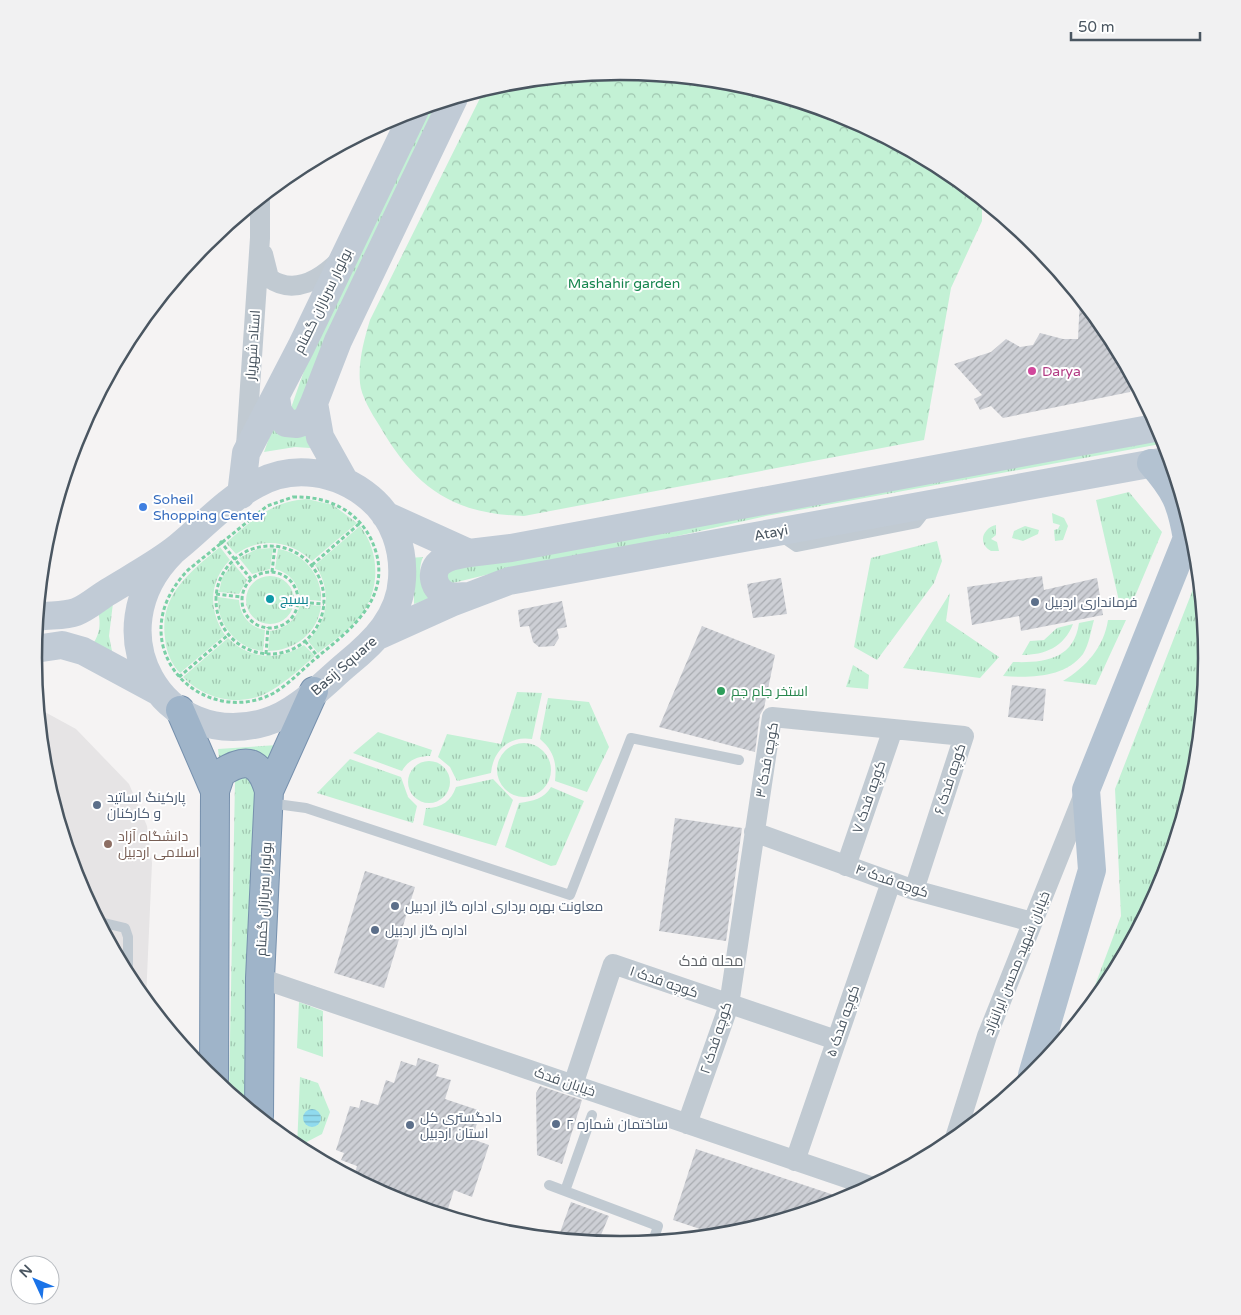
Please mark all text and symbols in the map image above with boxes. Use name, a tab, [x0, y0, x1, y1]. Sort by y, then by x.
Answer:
scale bar	[1071, 10, 1200, 42]
text: 50 m	[1078, 18, 1115, 36]
street label: بولوار سربازان گمنام	[290, 246, 357, 357]
park label: Mashahir garden	[568, 275, 680, 292]
street label: استاد شهریار	[242, 309, 264, 382]
place label: Darya	[1042, 363, 1081, 380]
marker: Darya	[1026, 365, 1038, 377]
place label: Soheil Shopping Center	[153, 491, 266, 524]
marker: Soheil Shopping Center	[137, 501, 149, 513]
street label: Atayi	[753, 521, 789, 545]
place label: بسیج	[280, 591, 309, 608]
marker: بسیج	[264, 593, 276, 605]
place label: فرمانداری اردبیل	[1045, 594, 1138, 611]
marker: فرمانداری اردبیل	[1029, 596, 1041, 608]
street label: Basij Square	[308, 633, 381, 699]
place label: استخر جام جم	[731, 683, 808, 701]
marker: استخر جام جم	[715, 685, 727, 697]
street label: کوچه فدک ۳	[752, 721, 783, 799]
street label: کوچه فدک ۶	[931, 741, 970, 817]
street label: کوچه فدک ۷	[849, 758, 890, 836]
place label: پارکینگ اساتید و کارکنان	[107, 789, 186, 822]
marker: پارکینگ اساتید و کارکنان	[91, 799, 103, 811]
place label: دانشگاه آزاد اسلامی اردبیل	[118, 828, 200, 861]
marker: دانشگاه آزاد اسلامی اردبیل	[102, 838, 114, 850]
street label: بولوار سربازان گمنام	[253, 841, 276, 957]
street label: کوچه فدک ۴	[853, 861, 931, 902]
street label: خیابان شهید محسن ایراننژاد	[980, 889, 1054, 1037]
place label: معاونت بهره برداری اداره گاز اردبیل	[405, 898, 603, 915]
marker: معاونت بهره برداری اداره گاز اردبیل	[389, 900, 401, 912]
place label: اداره گاز اردبیل	[385, 922, 468, 939]
marker: اداره گاز اردبیل	[369, 924, 381, 936]
district label: محله فدک	[679, 952, 743, 970]
street label: کوچه فدک ۱	[627, 962, 700, 1003]
street label: کوچه فدک ۵	[823, 983, 864, 1059]
street label: کوچه فدک ۲	[696, 1000, 737, 1076]
street label: خیابان فدک	[532, 1064, 598, 1100]
place label: دادگستری کل استان اردبیل	[420, 1109, 502, 1142]
place label: ساختمان شماره ۲	[566, 1116, 668, 1133]
marker: ساختمان شماره ۲	[550, 1118, 562, 1130]
marker: دادگستری کل استان اردبیل	[404, 1119, 416, 1131]
north arrow	[10, 1255, 60, 1305]
text: N	[16, 1261, 36, 1281]

